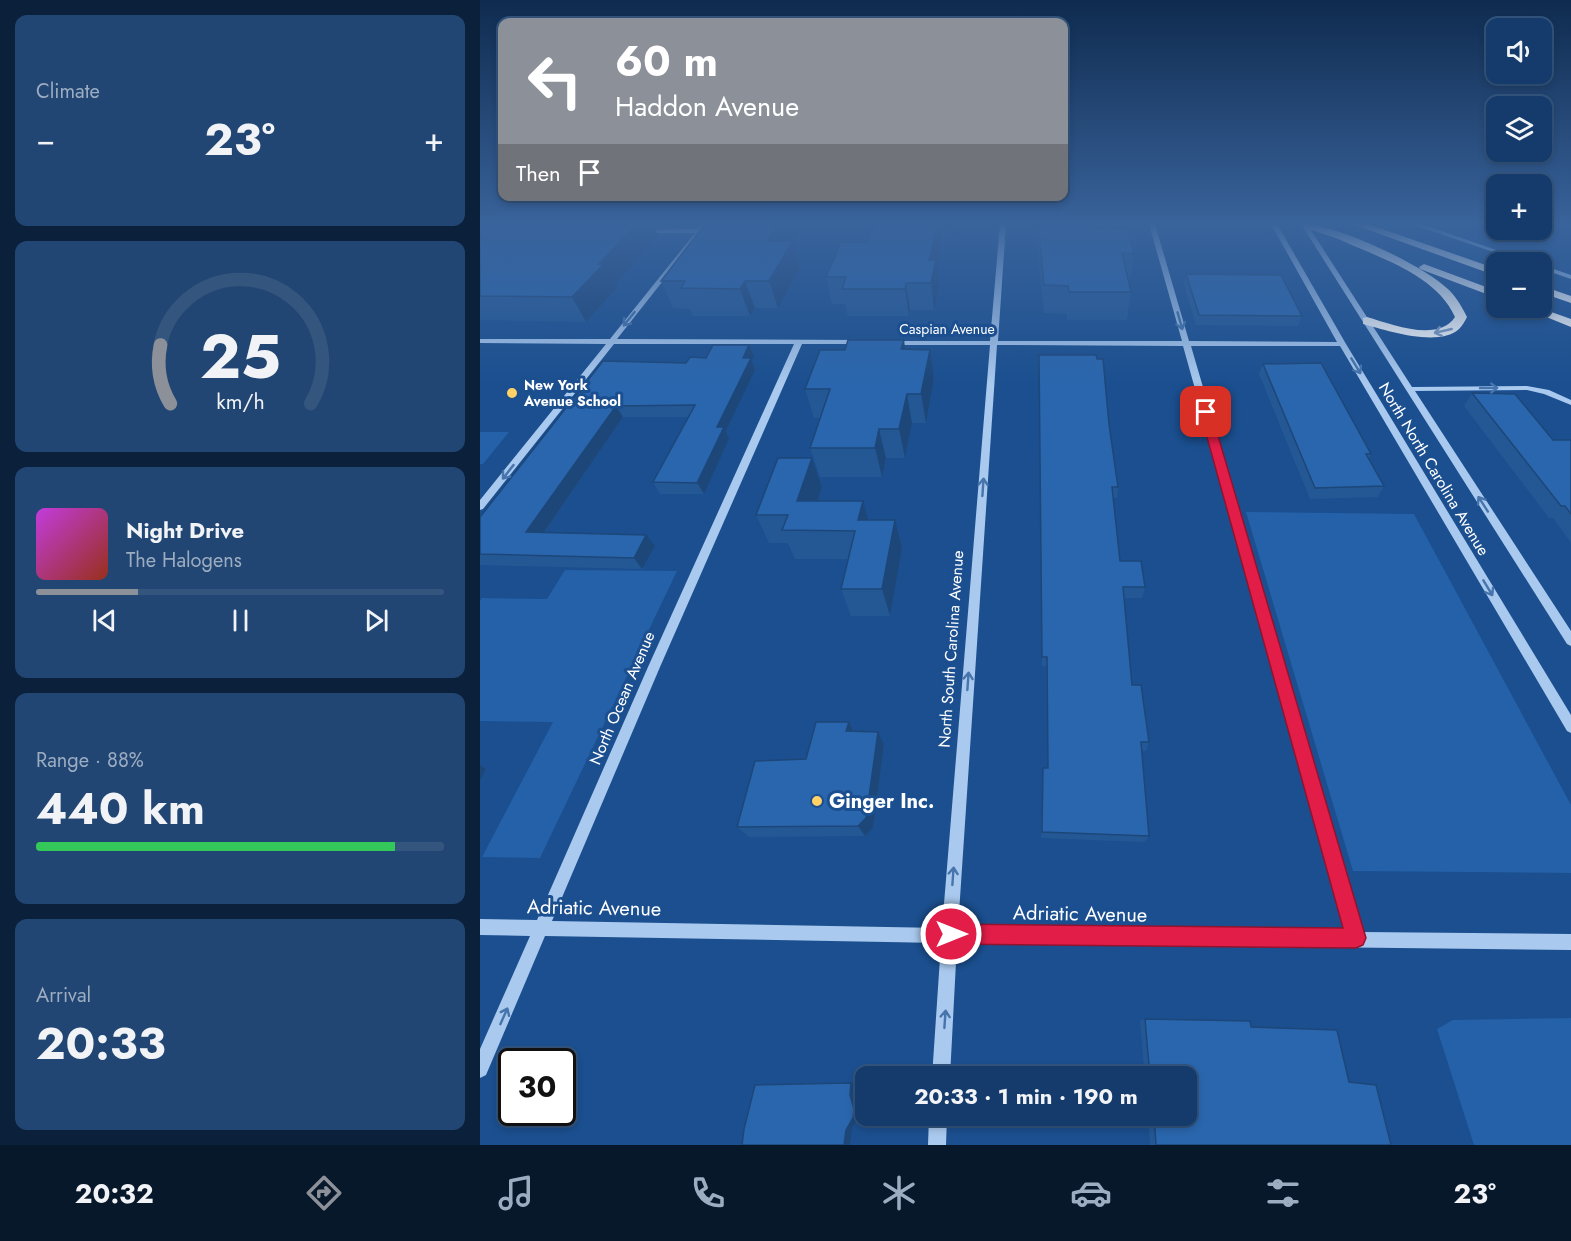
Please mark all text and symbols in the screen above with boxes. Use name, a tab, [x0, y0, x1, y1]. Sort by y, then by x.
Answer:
map controls	[1486, 18, 1552, 318]
button: sound	[1486, 18, 1552, 84]
text: 60 m	[615, 31, 718, 92]
icon: left	[516, 42, 594, 120]
text: Climate	[36, 77, 100, 106]
text: Haddon Avenue	[615, 87, 799, 126]
button: layers	[1486, 96, 1552, 162]
text: 23°	[204, 107, 275, 172]
text: −	[36, 116, 55, 163]
text: +	[424, 116, 444, 163]
icon: arrive	[573, 156, 606, 189]
text: Then	[516, 157, 561, 189]
button: +	[1486, 174, 1552, 240]
button: −	[1486, 252, 1552, 318]
text: 25	[199, 311, 281, 401]
one-way arrow	[622, 311, 635, 327]
one-way arrow	[1174, 311, 1186, 330]
street label: Caspian Avenue	[899, 319, 995, 339]
one-way arrow	[1434, 325, 1453, 337]
one-way arrow	[1350, 357, 1362, 374]
place label: New York Avenue School	[523, 375, 621, 411]
street label: North North Carolina Avenue	[1373, 378, 1495, 560]
one-way arrow	[1478, 382, 1498, 393]
text: km/h	[216, 386, 264, 417]
marker: New York Avenue School	[505, 386, 519, 400]
pin	[1180, 386, 1231, 437]
icon: arrive	[1189, 395, 1222, 428]
one-way arrow	[501, 464, 514, 480]
one-way arrow	[978, 477, 989, 497]
one-way arrow	[1476, 496, 1488, 513]
text: Night Drive	[126, 514, 244, 546]
text: The Halogens	[126, 546, 242, 575]
street label: North South Carolina Avenue	[933, 550, 969, 748]
one-way arrow	[1482, 579, 1494, 596]
icon: previous	[88, 604, 121, 637]
icon: pause	[224, 604, 257, 637]
icon: next	[360, 604, 393, 637]
street label: North Ocean Avenue	[583, 628, 661, 768]
one-way arrow	[963, 672, 974, 692]
text: Range · 88%	[36, 746, 144, 775]
text: 440 km	[36, 776, 205, 841]
place label: Ginger Inc.	[829, 787, 934, 816]
marker: Ginger Inc.	[810, 794, 824, 808]
one-way arrow	[948, 866, 959, 886]
street label: Adriatic Avenue	[527, 892, 661, 924]
street label: Adriatic Avenue	[1013, 898, 1147, 930]
position arrow	[919, 902, 983, 966]
text: Arrival	[36, 981, 91, 1010]
one-way arrow	[499, 1007, 510, 1025]
one-way arrow	[940, 1009, 951, 1029]
text: 20:33	[36, 1011, 166, 1076]
speed limit sign: 30	[498, 1048, 576, 1126]
text: 20:33 · 1 min · 190 m	[914, 1080, 1138, 1112]
icon: directions	[303, 1172, 345, 1214]
icon: music	[495, 1172, 537, 1214]
icon: phone	[687, 1172, 729, 1214]
icon: climate	[878, 1172, 920, 1214]
icon: car	[1070, 1172, 1112, 1214]
icon: filters	[1262, 1172, 1304, 1214]
text: 20:32	[75, 1174, 154, 1213]
text: 23°	[1454, 1174, 1496, 1213]

